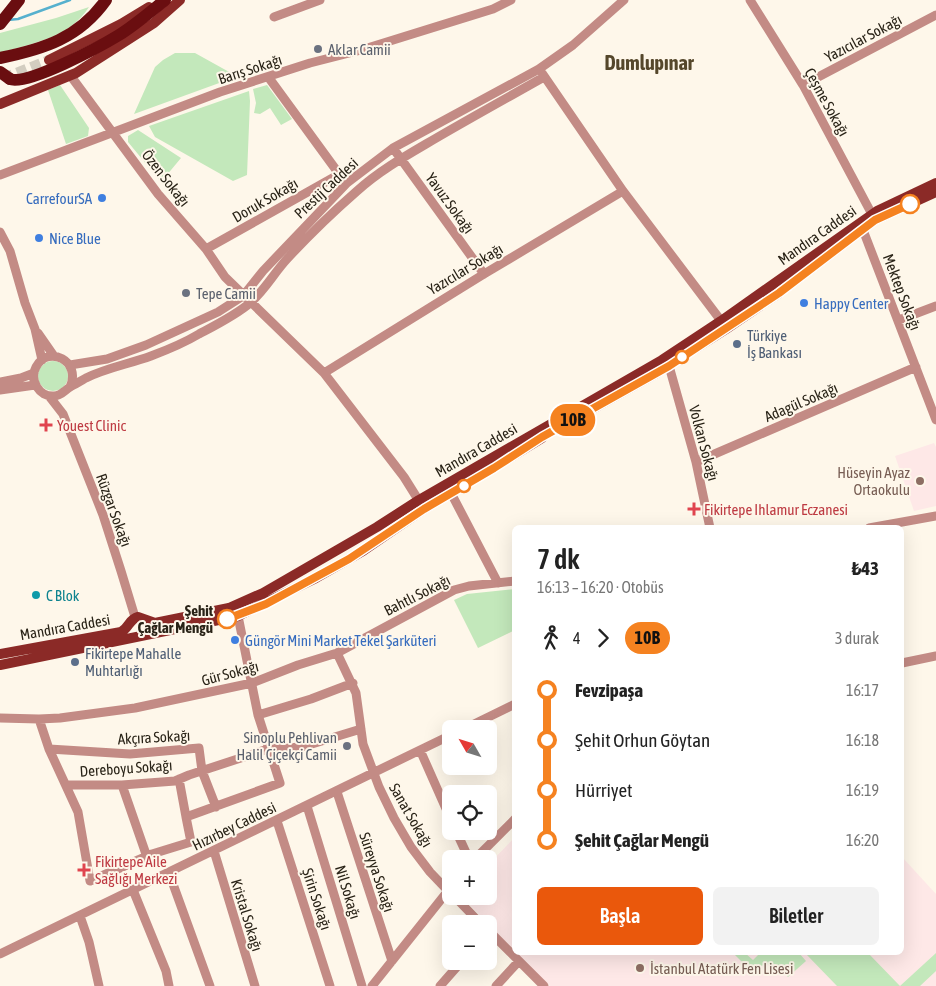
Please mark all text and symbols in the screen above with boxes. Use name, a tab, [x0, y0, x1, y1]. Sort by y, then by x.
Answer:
street label: Yazıcılar Sokağı	[822, 11, 904, 65]
place label: Aklar Camii	[328, 41, 391, 58]
marker: Aklar Camii	[312, 43, 324, 55]
street label: Barış Sokağı	[216, 51, 284, 87]
district label: Dumlupınar	[604, 51, 695, 74]
street label: Çeşme Sokağı	[801, 65, 853, 139]
street label: Özen Sokağı	[139, 146, 193, 210]
street label: Prestij Caddesi	[291, 154, 361, 222]
street label: Yavuz Sokağı	[422, 169, 478, 237]
street label: Doruk Sokağı	[229, 174, 301, 226]
place label: CarrefourSA	[26, 190, 93, 207]
marker: CarrefourSA	[96, 192, 108, 204]
unlabelled marker	[900, 194, 920, 214]
street label: Mandıra Caddesi	[775, 202, 859, 268]
place label: Nice Blue	[49, 230, 101, 247]
marker: Nice Blue	[33, 232, 45, 244]
street label: Yazıcılar Sokağı	[424, 240, 506, 298]
street label: Mektep Sokağı	[880, 251, 924, 333]
place label: Tepe Camii	[196, 285, 256, 302]
marker: Tepe Camii	[180, 287, 192, 299]
place label: Happy Center	[814, 295, 889, 312]
marker: Happy Center	[798, 297, 810, 309]
place label: Türkiye İş Bankası	[747, 327, 802, 361]
marker: Türkiye İş Bankası	[731, 338, 743, 350]
unlabelled marker	[675, 350, 689, 364]
street label: Adagül Sokağı	[762, 379, 840, 425]
street label: Volkan Sokağı	[686, 403, 722, 483]
line badge: 10B	[544, 404, 602, 436]
text: 10B	[560, 409, 586, 430]
place label: Youest Clinic	[57, 417, 126, 434]
marker: Youest Clinic	[39, 418, 53, 432]
street label: Mandıra Caddesi	[432, 420, 520, 480]
place label: Hüseyin Ayaz Ortaokulu	[837, 464, 911, 498]
street label: Rüzgar Sokağı	[93, 471, 135, 549]
marker: Hüseyin Ayaz Ortaokulu	[914, 475, 926, 487]
unlabelled marker	[457, 479, 471, 493]
place label: Fikirtepe Ihlamur Eczanesi	[704, 501, 848, 518]
marker: Fikirtepe Ihlamur Eczanesi	[688, 503, 700, 515]
text: 7 dk	[537, 543, 580, 575]
text: ₺43	[852, 557, 879, 579]
street label: Bahtlı Sokağı	[381, 571, 453, 619]
text: 16:13 – 16:20 · Otobüs	[537, 578, 664, 596]
place label: C Blok	[46, 587, 80, 604]
marker: C Blok	[30, 589, 42, 601]
place label: Şehit Çağlar Mengü	[138, 602, 214, 636]
marker: Şehit Çağlar Mengü	[217, 609, 237, 629]
street label: Mandıra Caddesi	[18, 611, 112, 643]
icon: walk	[537, 624, 565, 652]
icon: forward	[589, 624, 617, 652]
text: 10B	[635, 627, 660, 648]
text: 4	[573, 629, 581, 647]
text: 3 durak	[835, 629, 879, 647]
place label: Güngör Mini Market Tekel Şarküteri	[245, 632, 436, 649]
marker: Güngör Mini Market Tekel Şarküteri	[229, 634, 241, 646]
place label: Fikirtepe Mahalle Muhtarlığı	[85, 645, 181, 679]
marker: Fikirtepe Mahalle Muhtarlığı	[69, 656, 81, 668]
street label: Gür Sokağı	[200, 657, 260, 689]
text: Fevzipaşa	[575, 679, 643, 701]
text: 16:17	[846, 681, 879, 699]
north arrow	[442, 720, 498, 775]
map controls	[442, 720, 497, 970]
street label: Akçıra Sokağı	[117, 727, 191, 747]
place label: Sinoplu Pehlivan Halil Çiçekçi Camii	[237, 729, 337, 763]
text: Şehit Orhun Göytan	[575, 729, 710, 751]
text: 16:18	[846, 731, 879, 749]
marker: Sinoplu Pehlivan Halil Çiçekçi Camii	[341, 740, 353, 752]
street label: Dereboyu Sokağı	[79, 756, 173, 780]
text: Hürriyet	[575, 779, 633, 801]
street label: Sanat Sokağı	[386, 780, 436, 850]
text: 16:19	[846, 781, 879, 799]
button: locate	[442, 785, 497, 840]
street label: Hızırbey Caddesi	[189, 798, 279, 854]
text: Şehit Çağlar Mengü	[575, 829, 709, 851]
street label: Süreyya Sokağı	[356, 830, 398, 914]
text: 16:20	[846, 831, 879, 849]
button: +	[442, 850, 497, 905]
place label: Fikirtepe Aile Sağlığı Merkezi	[95, 853, 177, 887]
marker: Fikirtepe Aile Sağlığı Merkezi	[77, 863, 91, 877]
street label: Nil Sokağı	[332, 863, 364, 921]
street label: Şirin Sokağı	[299, 866, 335, 932]
street label: Kristal Sokağı	[228, 877, 266, 953]
button: Başla	[537, 887, 703, 945]
button: Biletler	[713, 887, 879, 945]
button: −	[442, 915, 497, 970]
place label: İstanbul Atatürk Fen Lisesi	[650, 960, 793, 977]
marker: İstanbul Atatürk Fen Lisesi	[634, 962, 646, 974]

